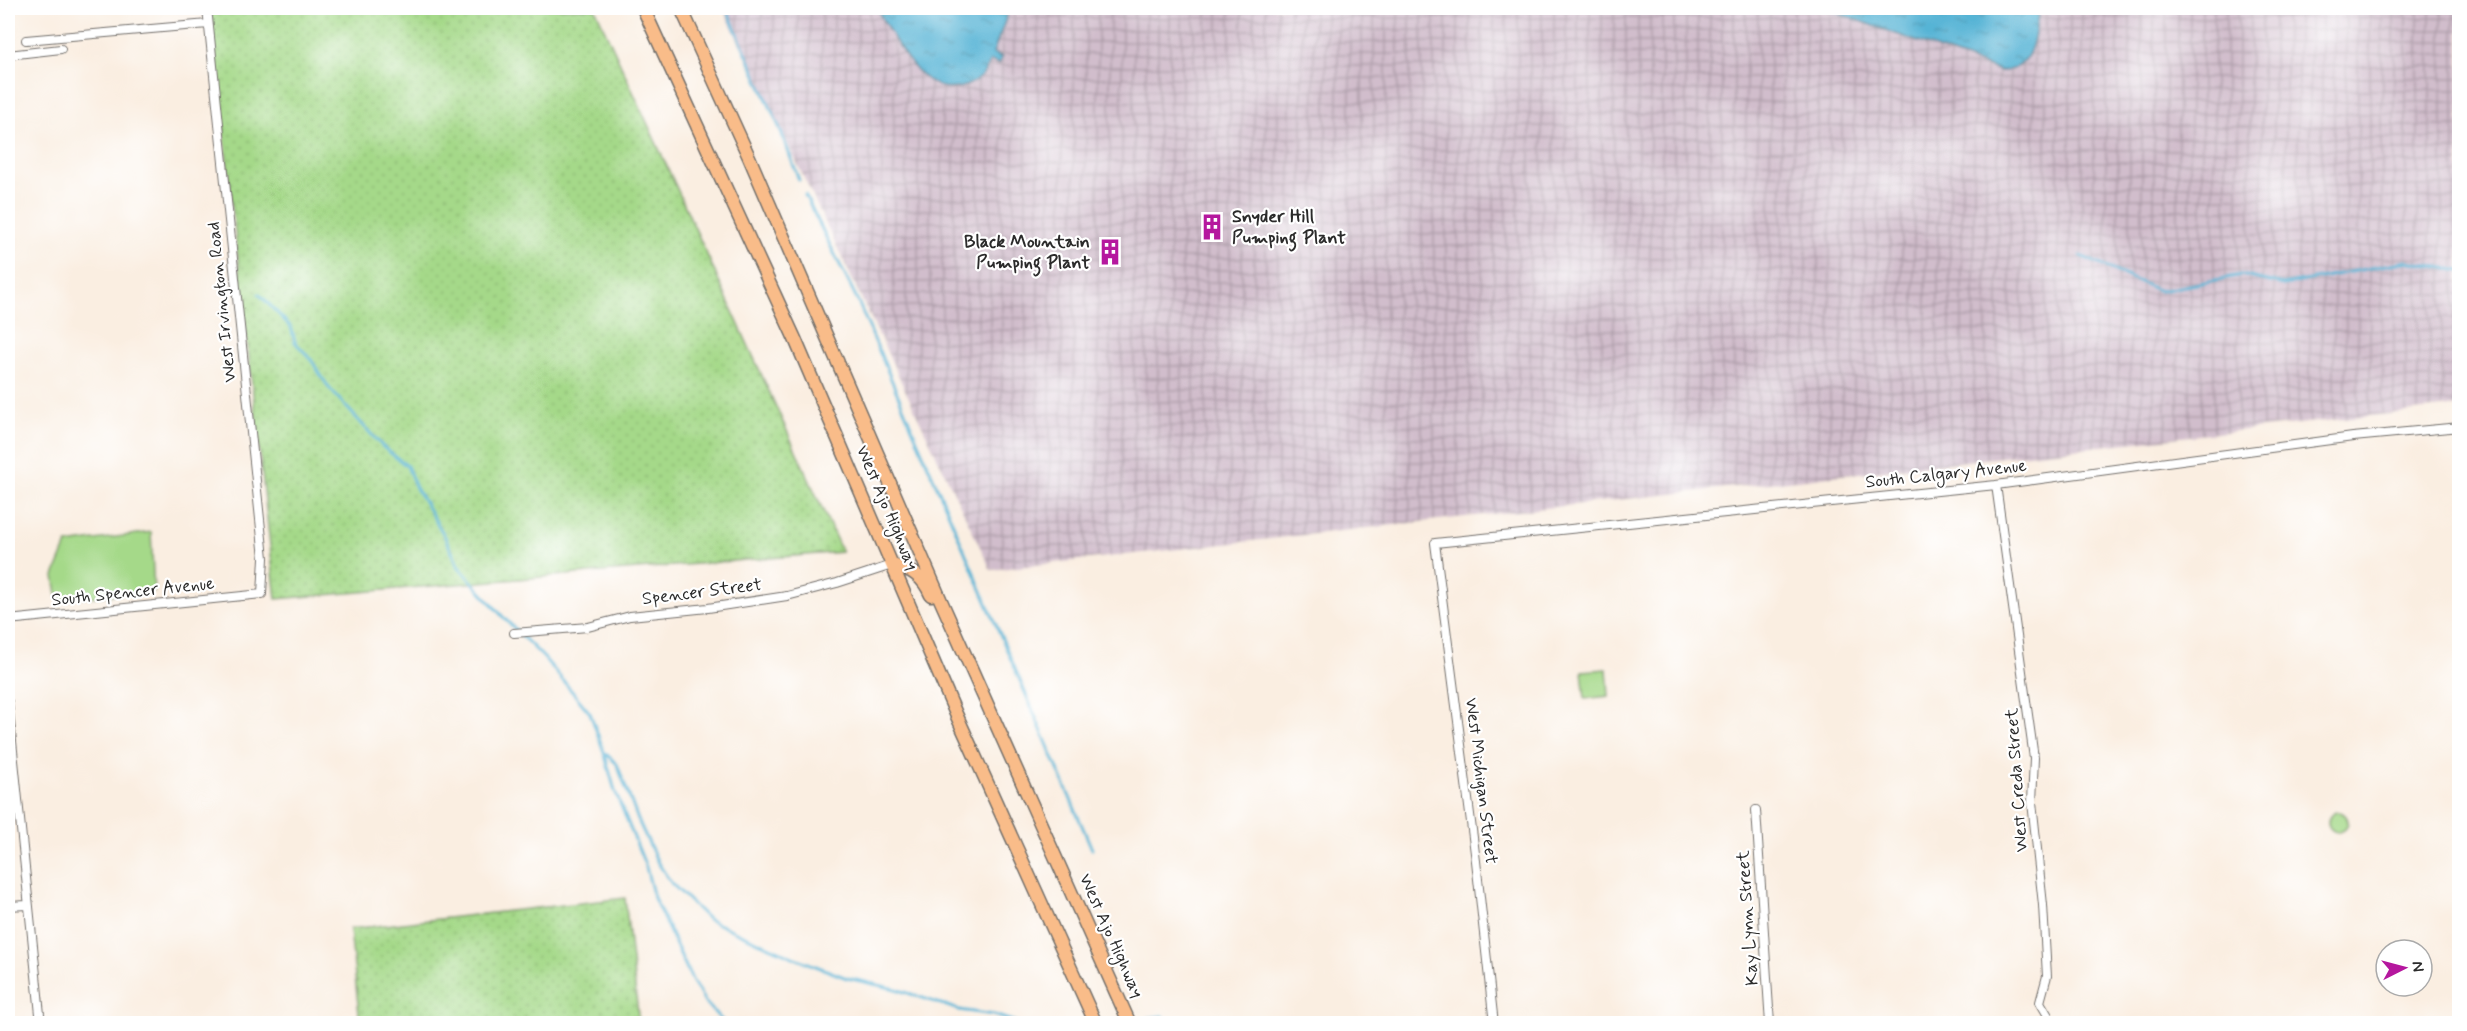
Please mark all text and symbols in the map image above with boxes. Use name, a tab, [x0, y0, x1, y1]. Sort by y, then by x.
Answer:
place label: Snyder Hill Pumping Plant	[1232, 205, 1346, 252]
building icon: Snyder Hill Pumping Plant	[1197, 212, 1227, 242]
street label: West Irvington Road	[202, 220, 242, 384]
place label: Black Mountain Pumping Plant	[964, 230, 1090, 277]
building icon: Black Mountain Pumping Plant	[1095, 237, 1125, 267]
street label: West Ajo Highway	[849, 442, 924, 574]
street label: South Calgary Avenue	[1864, 454, 2028, 495]
street label: South Spencer Avenue	[50, 571, 216, 613]
street label: Spencer Street	[641, 573, 763, 611]
street label: West Michigan Street	[1459, 697, 1503, 865]
street label: West Creda Street	[2000, 707, 2034, 853]
street label: Kay Lynn Street	[1731, 849, 1765, 986]
street label: West Ajo Highway	[1072, 870, 1149, 1002]
north arrow	[2374, 938, 2434, 998]
text: N	[2406, 960, 2428, 973]

